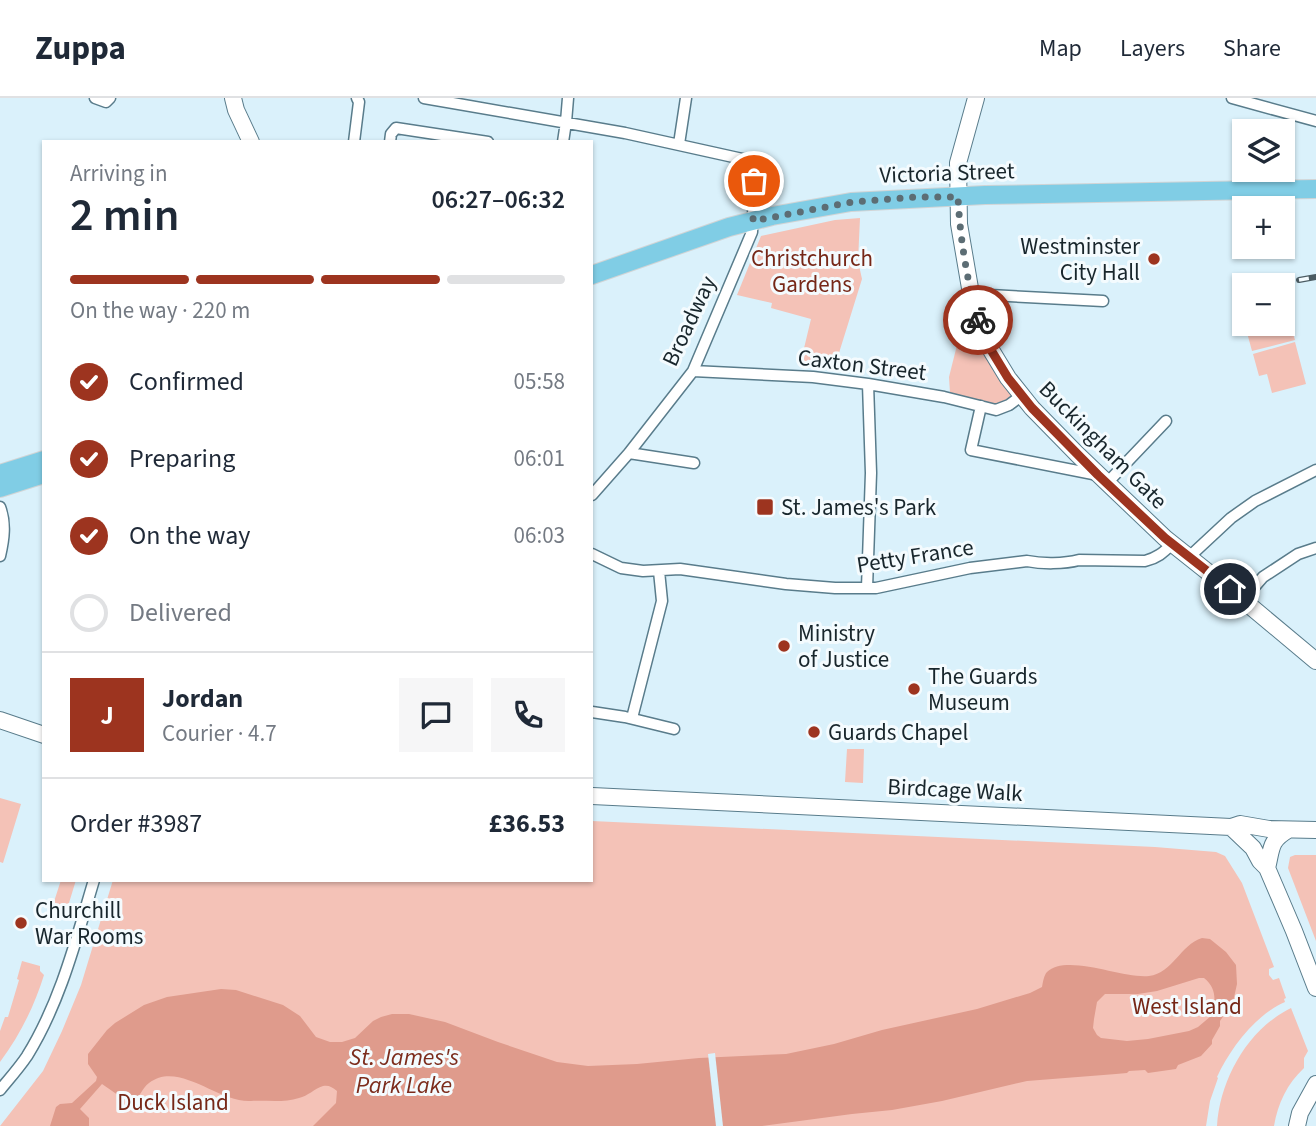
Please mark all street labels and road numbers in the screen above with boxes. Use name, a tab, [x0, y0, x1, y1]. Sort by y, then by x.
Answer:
street label: Victoria Street	[879, 154, 1015, 192]
street label: Broadway	[654, 270, 724, 372]
street label: Caxton Street	[796, 341, 928, 389]
street label: Buckingham Gate	[1031, 373, 1175, 517]
street label: Petty France	[854, 530, 976, 582]
street label: Birdcage Walk	[887, 770, 1024, 810]

